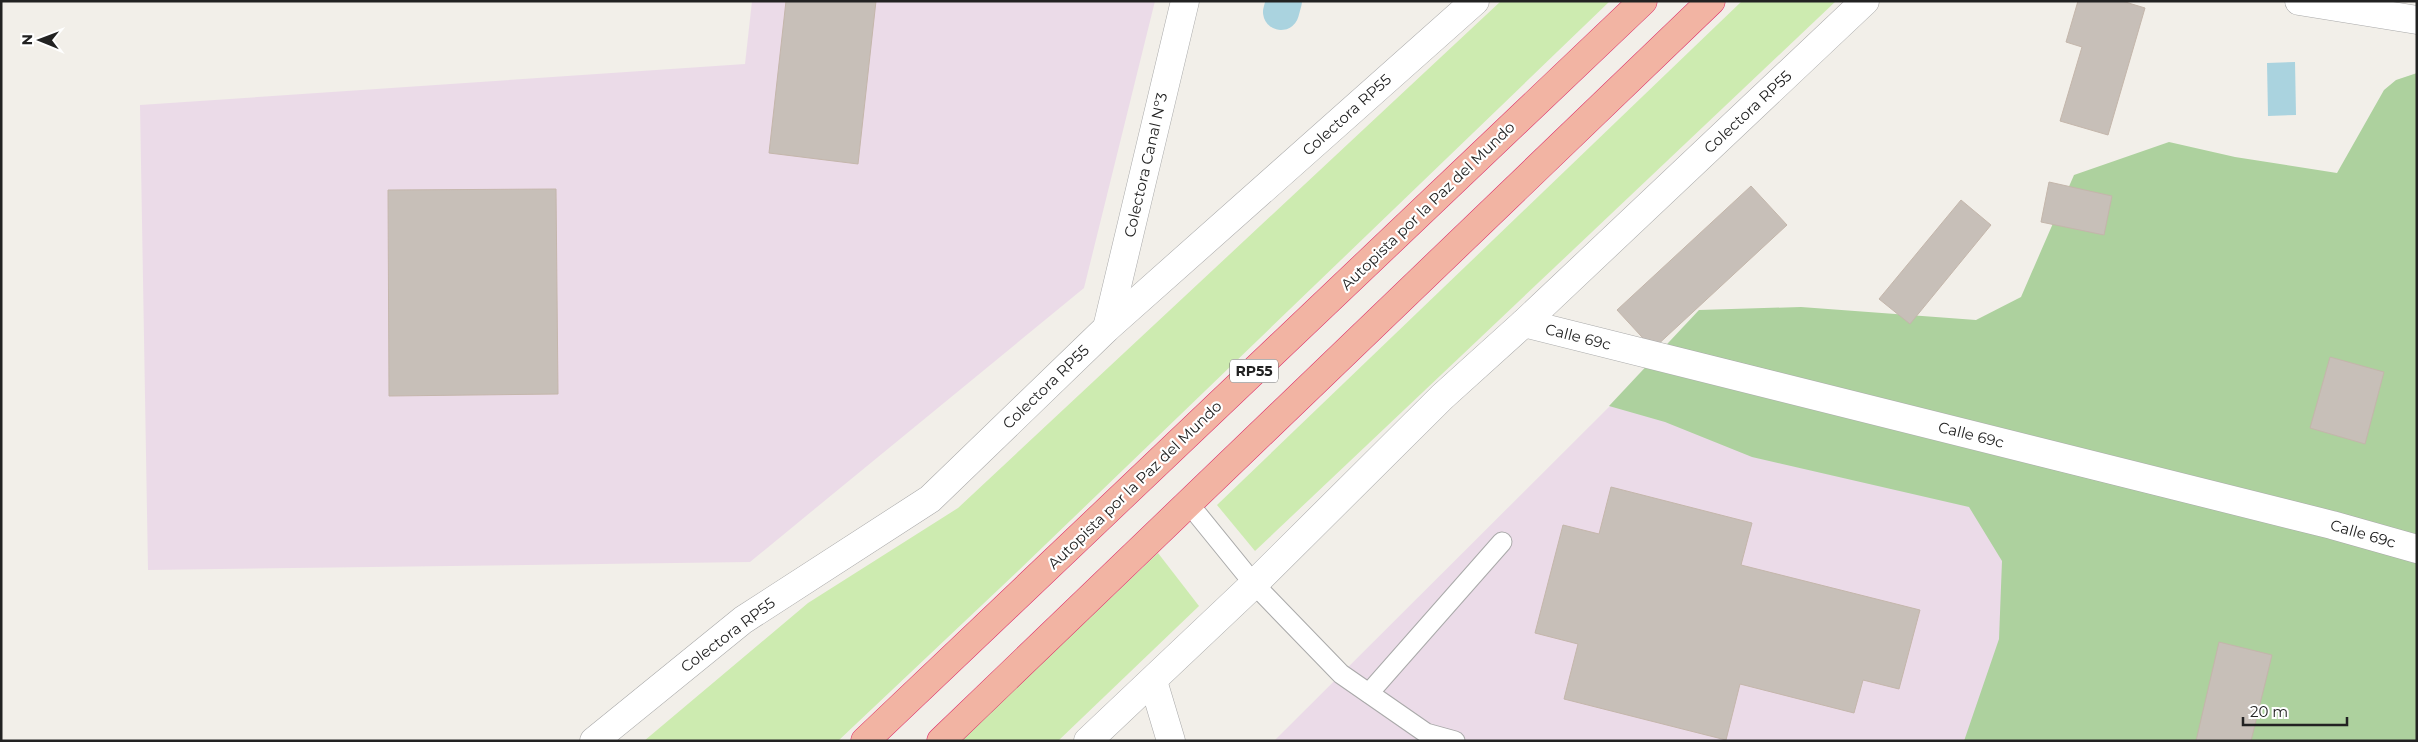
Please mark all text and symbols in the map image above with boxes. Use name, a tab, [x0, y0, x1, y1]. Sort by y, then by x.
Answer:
north arrow	[15, 15, 65, 65]
text: N	[18, 34, 36, 46]
street label: Colectora RP55	[1700, 66, 1795, 157]
street label: Colectora RP55	[1298, 70, 1395, 160]
street label: Colectora Canal Nº3	[1120, 91, 1171, 239]
street label: Autopista por la Paz del Mundo	[1337, 117, 1519, 294]
street label: Calle 69c	[1543, 319, 1613, 354]
street label: Colectora RP55	[998, 341, 1093, 433]
road number: RP55	[1230, 360, 1278, 382]
street label: Autopista por la Paz del Mundo	[1044, 396, 1226, 573]
street label: Calle 69c	[1936, 417, 2006, 452]
street label: Calle 69c	[2328, 515, 2398, 552]
street label: Colectora RP55	[677, 593, 779, 676]
scale bar	[2243, 694, 2347, 726]
text: 20 m	[2250, 702, 2288, 721]

